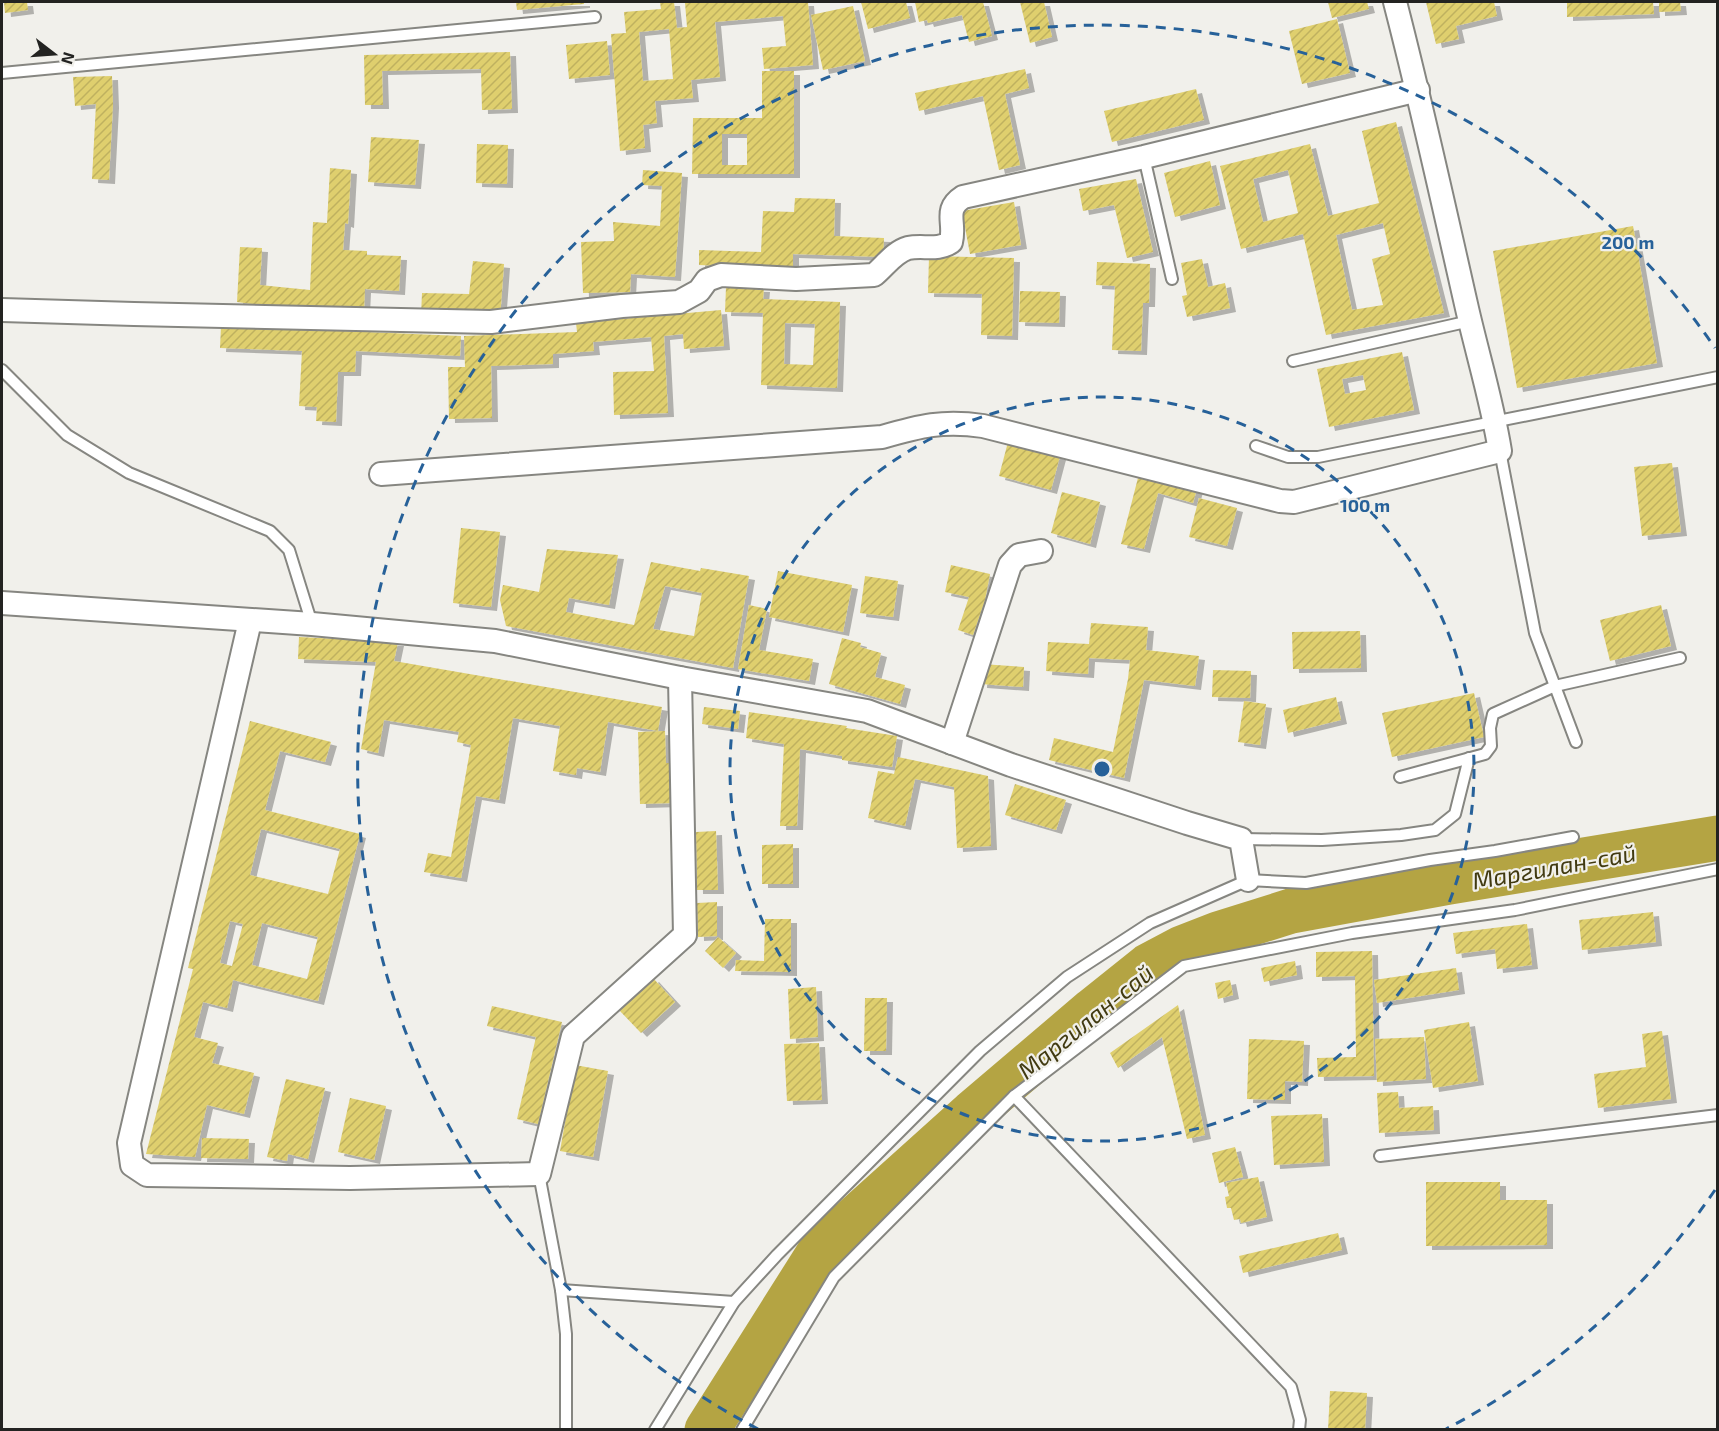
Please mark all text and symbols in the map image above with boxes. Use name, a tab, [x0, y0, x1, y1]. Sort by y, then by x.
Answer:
north arrow	[24, 24, 84, 84]
text: N	[58, 50, 80, 67]
text: 200 m	[1602, 231, 1654, 253]
text: 100 m	[1340, 494, 1390, 516]
centre of rings	[1092, 759, 1112, 779]
water label: Маргилан-сай	[1470, 837, 1638, 895]
water label: Маргилан-сай	[1011, 958, 1159, 1084]

